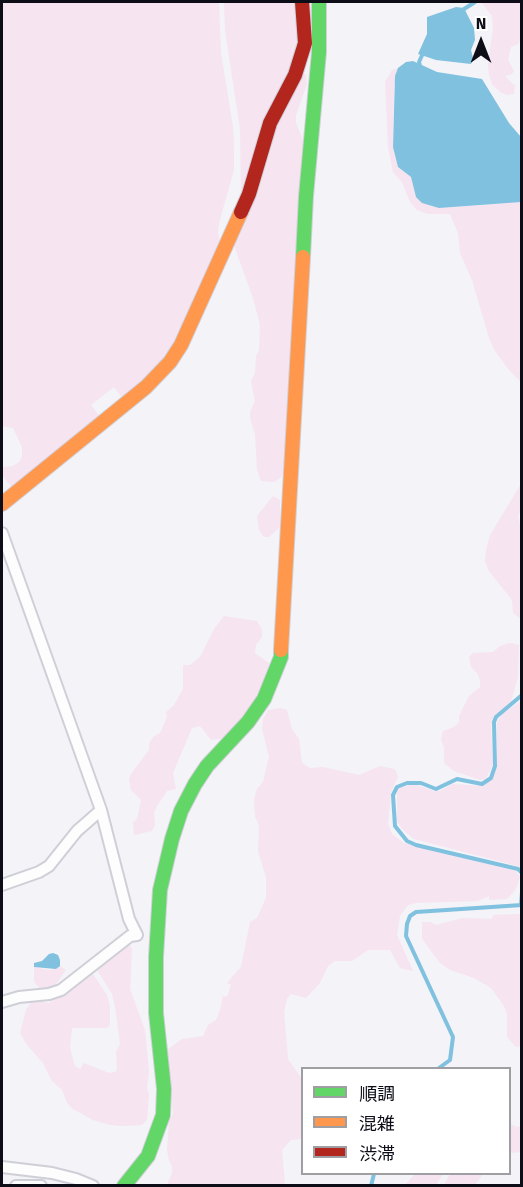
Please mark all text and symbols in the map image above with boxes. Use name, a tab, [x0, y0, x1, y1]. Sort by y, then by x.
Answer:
north arrow	[451, 12, 511, 72]
text: N	[476, 14, 486, 33]
legend	[301, 1067, 511, 1175]
text: 順調	[359, 1083, 395, 1105]
text: 混雑	[359, 1113, 395, 1135]
text: 渋滞	[359, 1143, 395, 1165]

